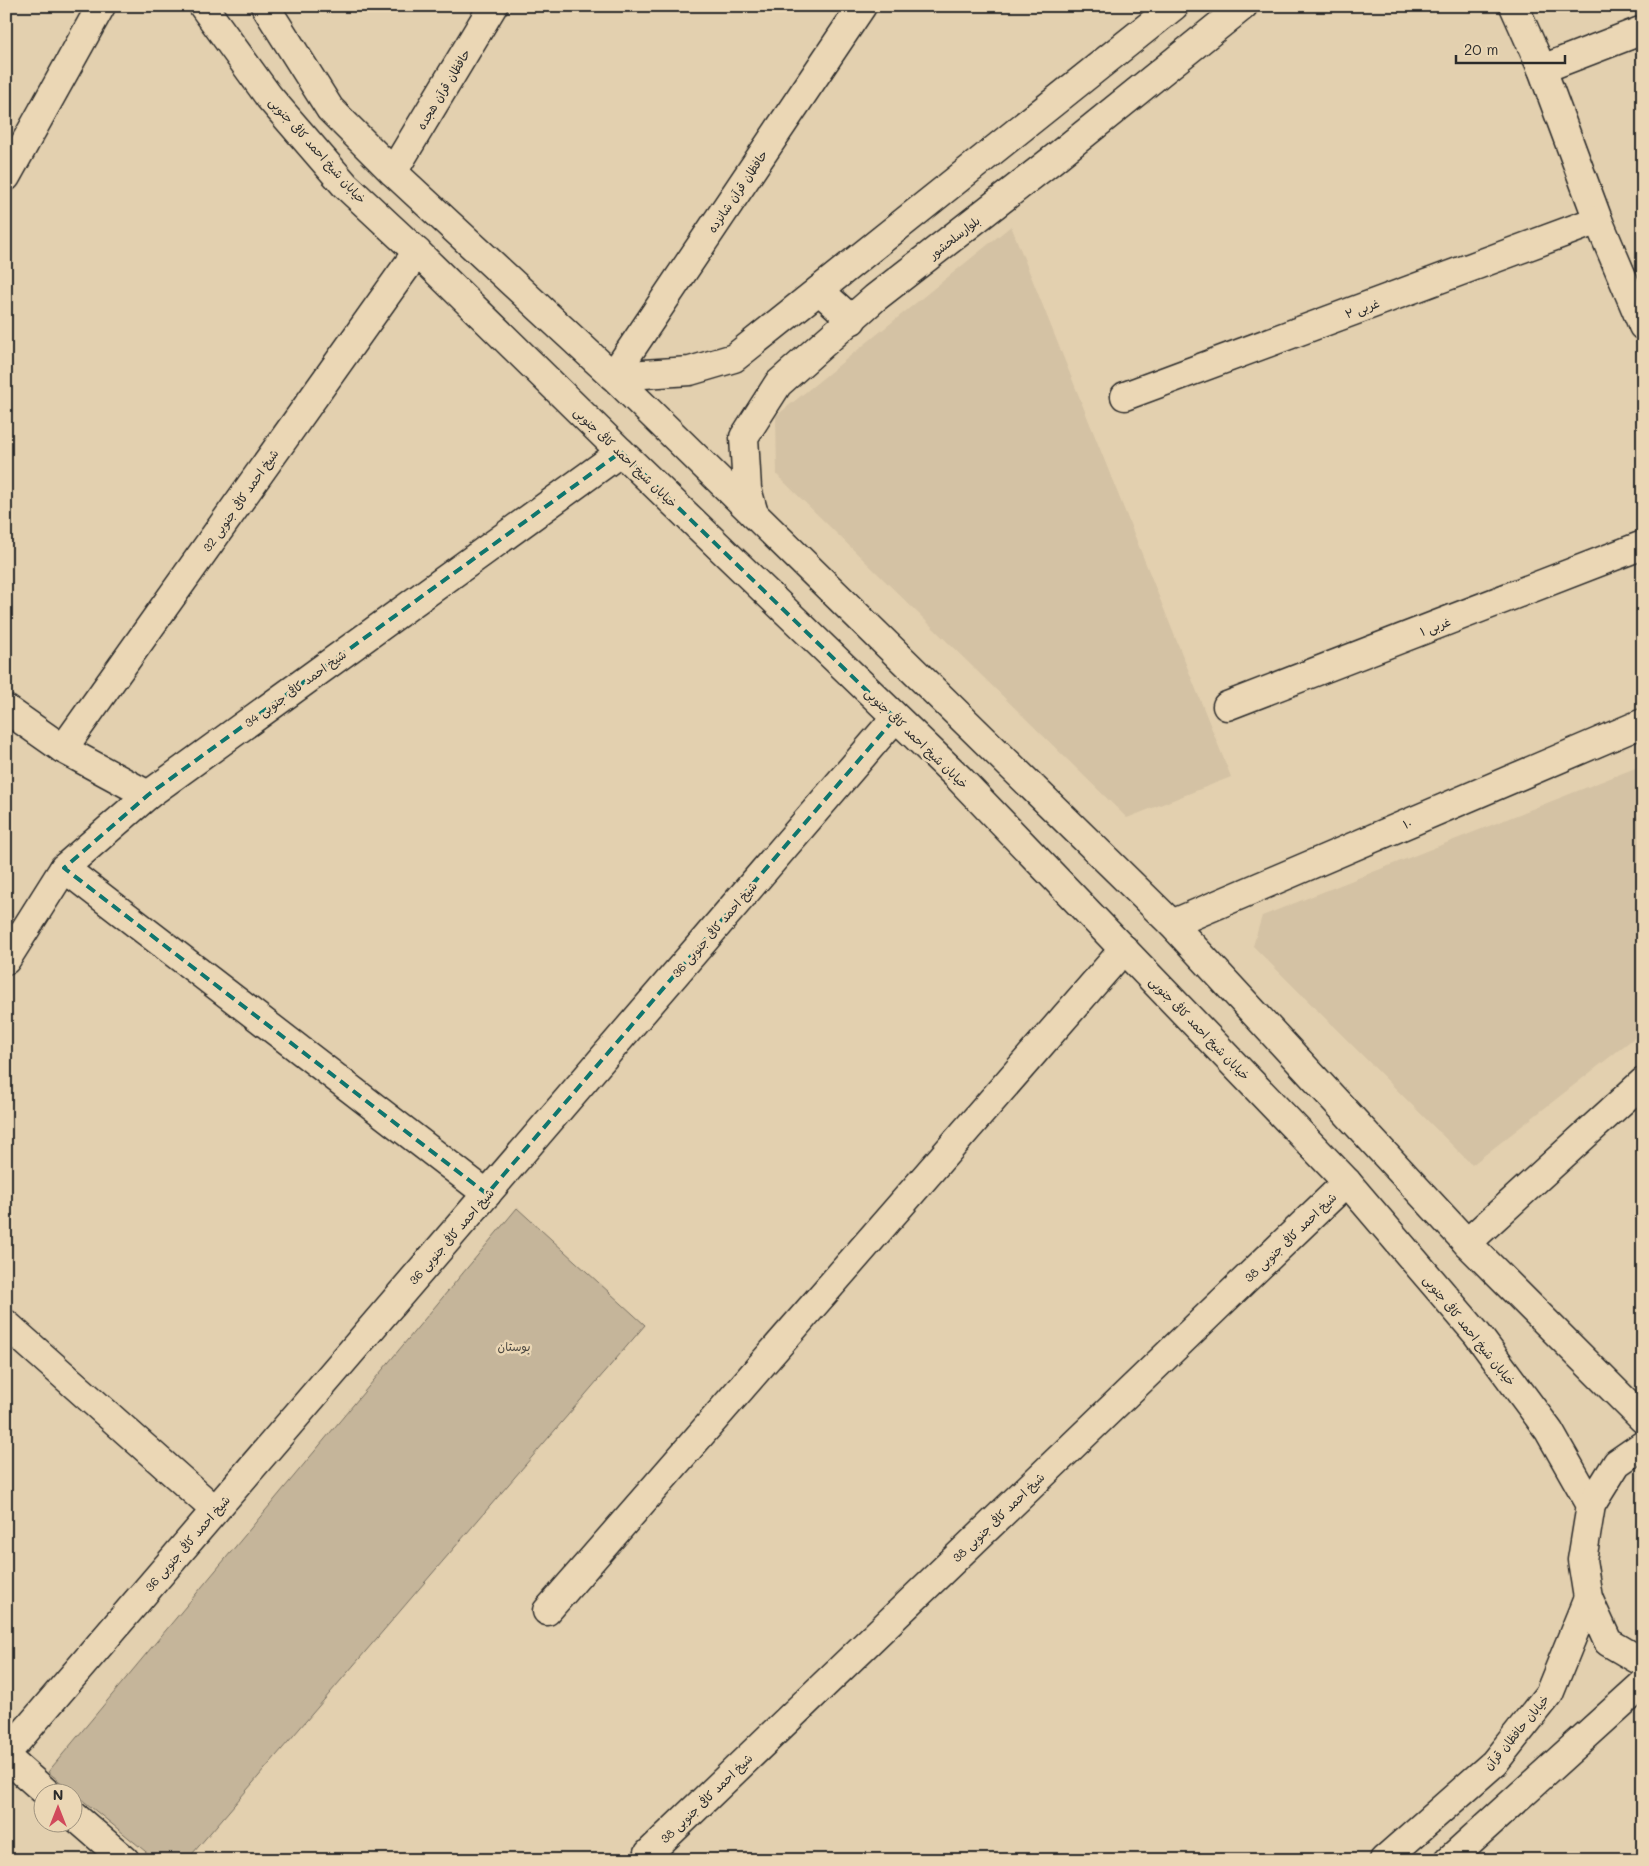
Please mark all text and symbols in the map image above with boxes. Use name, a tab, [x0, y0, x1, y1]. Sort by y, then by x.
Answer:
scale bar	[1456, 32, 1565, 64]
text: 20 m	[1464, 39, 1498, 59]
street label: حافظان قرآن هجده	[413, 46, 474, 133]
street label: خیابان شیخ احمد کافی جنوبی	[265, 94, 370, 208]
street label: حافظان قرآن شانزده	[703, 147, 771, 235]
street label: بلوارسلحشور	[924, 212, 983, 263]
street label: ۲ غربی	[1343, 294, 1382, 323]
street label: خیابان شیخ احمد کافی جنوبی	[570, 403, 681, 512]
street label: شیخ احمد کافی جنوبی 32	[199, 446, 283, 556]
street label: ۱ غربی	[1417, 613, 1453, 640]
street label: شیخ احمد کافی جنوبی 34	[241, 646, 350, 732]
street label: خیابان شیخ احمد کافی جنوبی	[861, 684, 972, 793]
street label: ۱۰	[1400, 814, 1414, 832]
street label: شیخ احمد کافی جنوبی 36	[668, 878, 762, 982]
street label: خیابان شیخ احمد کافی جنوبی	[1145, 973, 1254, 1084]
street label: شیخ احمد کافی جنوبی 36	[405, 1185, 499, 1289]
street label: شیخ احمد کافی جنوبی 38	[1240, 1189, 1341, 1287]
street label: خیابان شیخ احمد کافی جنوبی	[1419, 1272, 1520, 1390]
park label: بوستان	[498, 1338, 530, 1355]
street label: شیخ احمد کافی جنوبی 38	[948, 1469, 1049, 1567]
street label: شیخ احمد کافی جنوبی 36	[141, 1492, 235, 1596]
street label: خیابان حافظان قرآن	[1480, 1691, 1553, 1773]
street label: شیخ احمد کافی جنوبی 38	[656, 1750, 757, 1848]
north arrow	[32, 1784, 82, 1834]
text: N	[53, 1785, 63, 1804]

